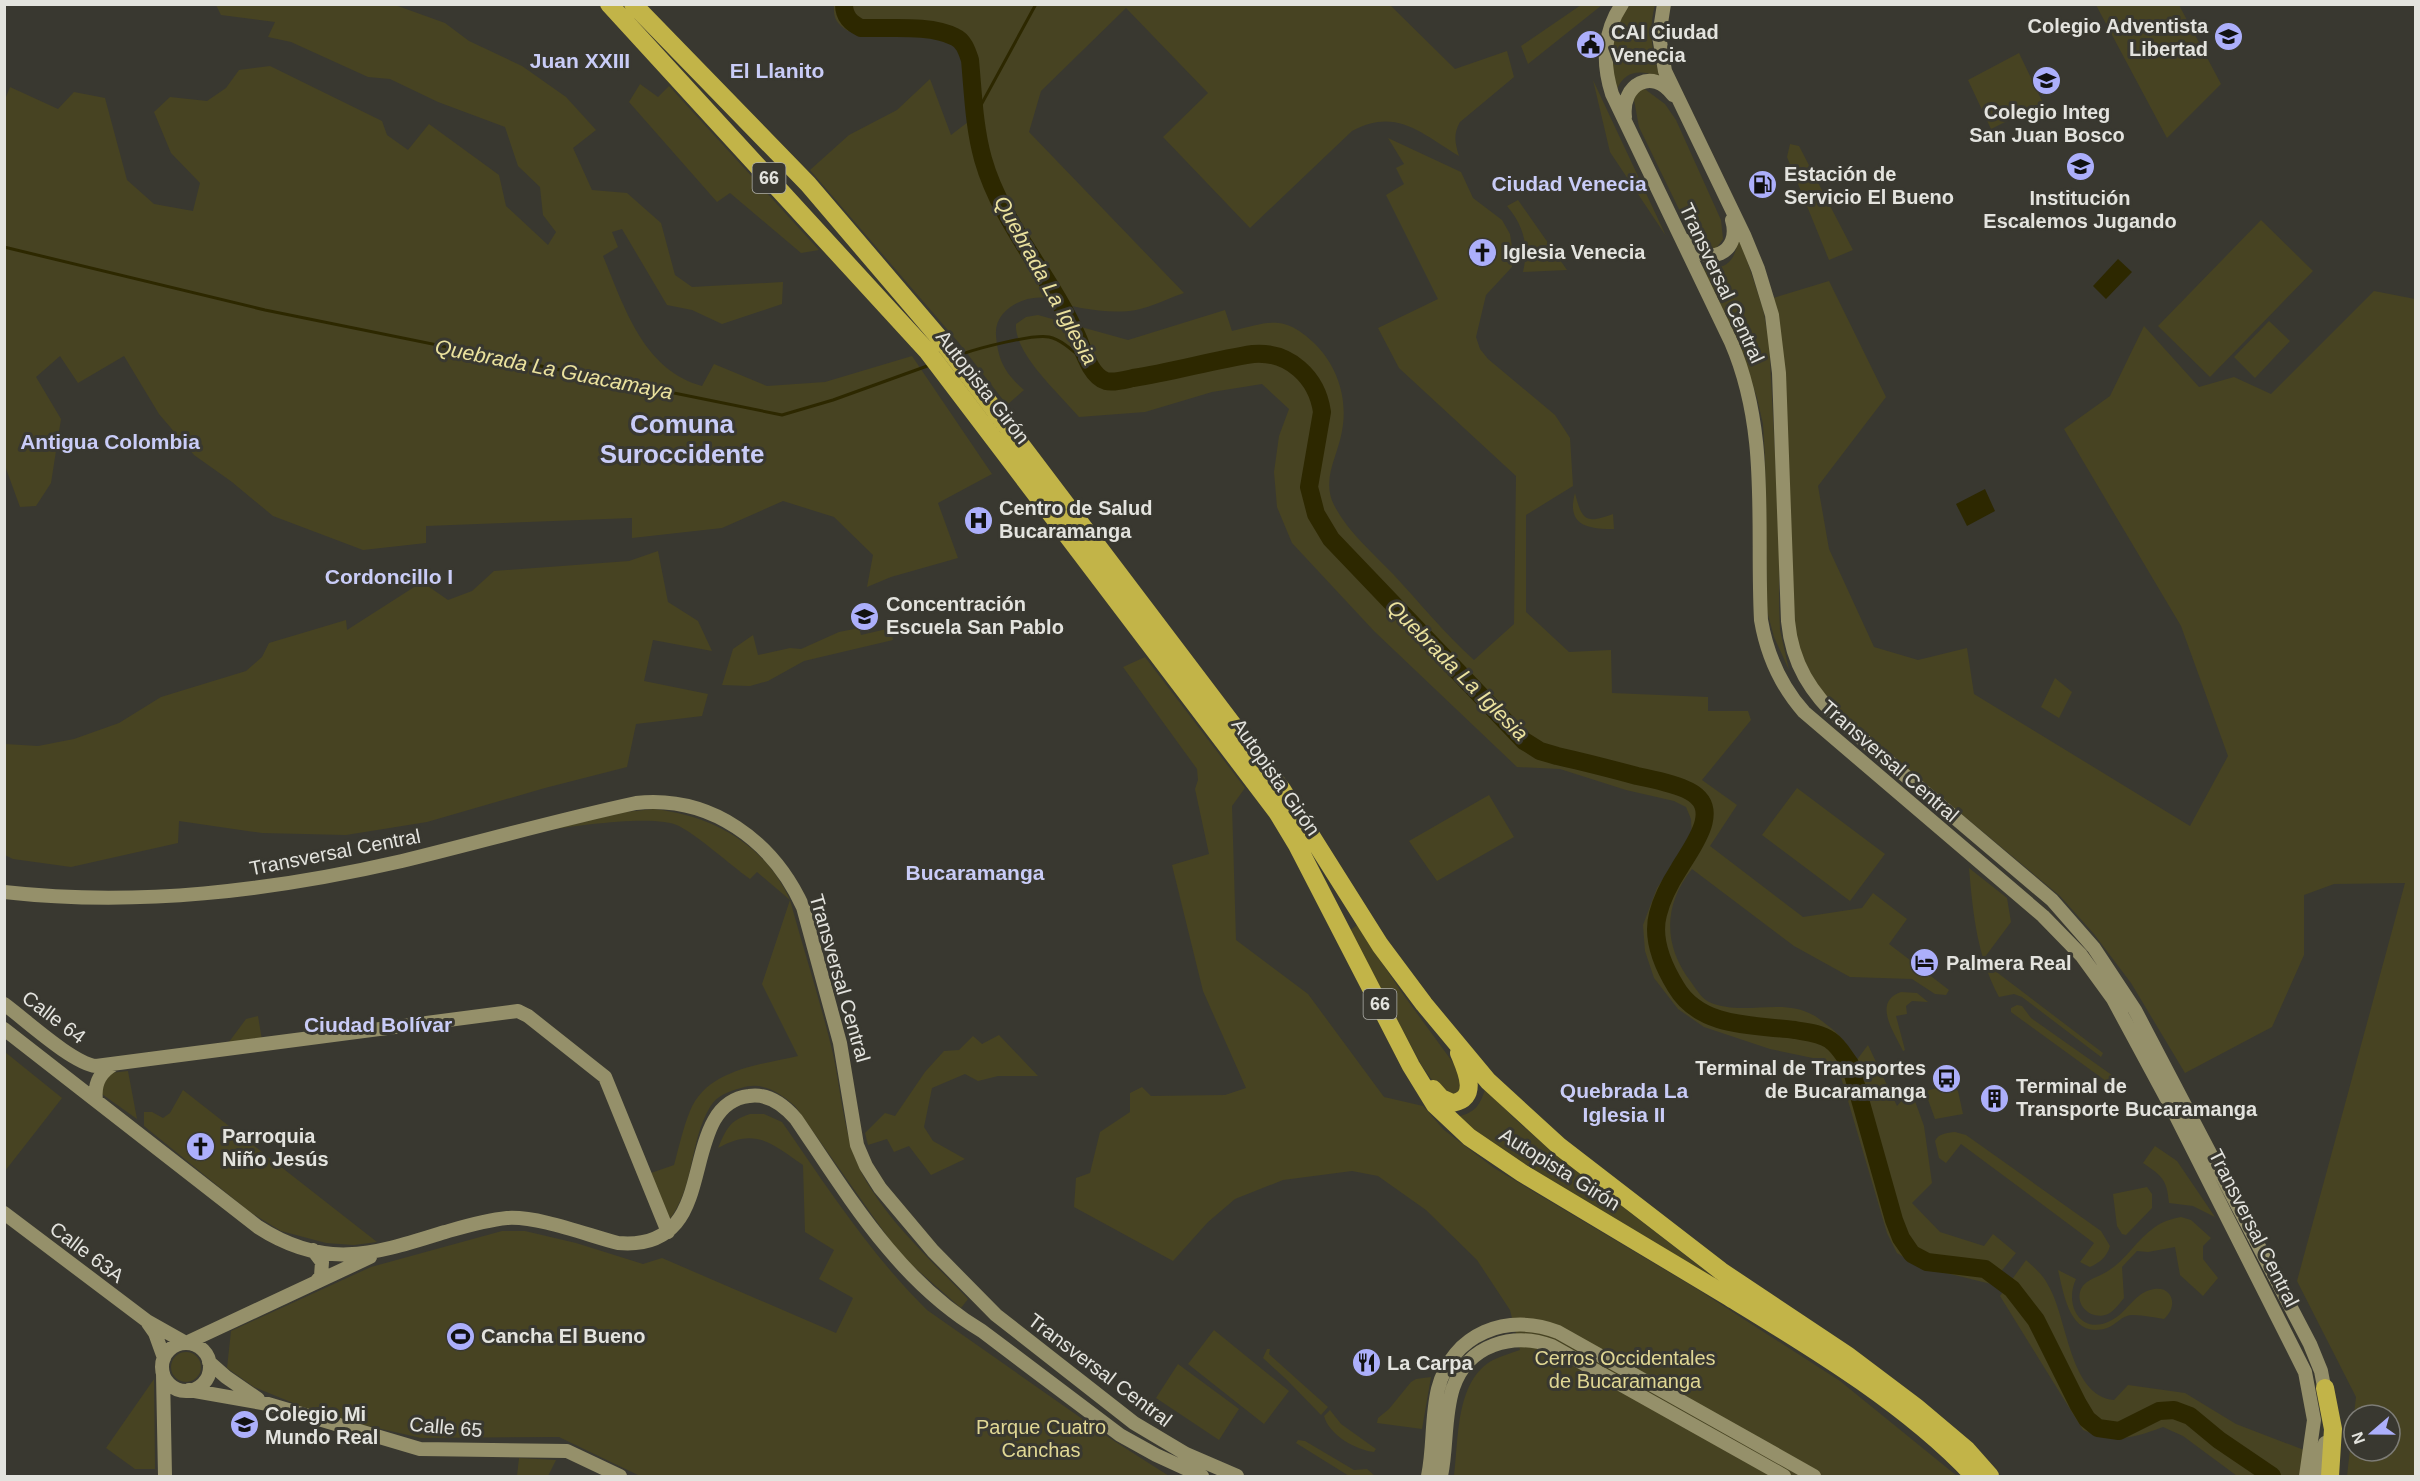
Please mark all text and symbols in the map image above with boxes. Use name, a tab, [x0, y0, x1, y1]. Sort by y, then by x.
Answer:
place label: Colegio Adventista Libertad	[2028, 15, 2209, 60]
place label: CAI Ciudad Venecia	[1611, 21, 1719, 66]
school or university icon: Colegio Adventista Libertad	[2213, 21, 2245, 53]
public building icon: CAI Ciudad Venecia	[1574, 28, 1606, 60]
district label: Juan XXIII	[530, 49, 630, 72]
district label: El Llanito	[730, 59, 824, 82]
school or university icon: Colegio Integ San Juan Bosco	[2031, 65, 2063, 97]
place label: Colegio Integ San Juan Bosco	[1969, 101, 2125, 146]
school or university icon: Institución Escalemos Jugando	[2064, 151, 2096, 183]
road number: 66	[752, 163, 786, 193]
place label: Estación de Servicio El Bueno	[1784, 163, 1954, 208]
fuel station icon: Estación de Servicio El Bueno	[1747, 169, 1779, 201]
district label: Ciudad Venecia	[1491, 172, 1647, 195]
place label: Institución Escalemos Jugando	[1983, 187, 2177, 232]
water label: Quebrada La Iglesia	[990, 192, 1102, 368]
street label: Transversal Central	[1675, 200, 1769, 366]
church icon: Iglesia Venecia	[1466, 236, 1498, 268]
place label: Iglesia Venecia	[1503, 241, 1646, 263]
street label: Autopista Girón	[932, 326, 1034, 448]
water label: Quebrada La Guacamaya	[433, 335, 675, 403]
district label: Comuna Suroccidente	[600, 409, 764, 469]
district label: Antigua Colombia	[20, 430, 200, 453]
place label: Centro de Salud Bucaramanga	[999, 497, 1152, 542]
hospital icon: Centro de Salud Bucaramanga	[962, 504, 994, 536]
district label: Cordoncillo I	[325, 565, 453, 588]
place label: Concentración Escuela San Pablo	[886, 593, 1064, 638]
water label: Quebrada La Iglesia	[1383, 595, 1533, 745]
school or university icon: Concentración Escuela San Pablo	[849, 600, 881, 632]
street label: Transversal Central	[1817, 696, 1963, 826]
street label: Autopista Girón	[1227, 714, 1325, 840]
street label: Transversal Central	[248, 825, 422, 879]
district label: Bucaramanga	[906, 861, 1045, 884]
street label: Transversal Central	[805, 891, 875, 1065]
hotel icon: Palmera Real	[1909, 947, 1941, 979]
place label: Palmera Real	[1946, 952, 2072, 974]
street label: Calle 64	[18, 986, 90, 1048]
road number: 66	[1364, 989, 1396, 1019]
district label: Ciudad Bolívar	[304, 1013, 452, 1036]
place label: Terminal de Transportes de Bucaramanga	[1695, 1057, 1927, 1102]
bus stop icon: Terminal de Transportes de Bucaramanga	[1931, 1063, 1963, 1095]
place label: Terminal de Transporte Bucaramanga	[2016, 1075, 2258, 1120]
district label: Quebrada La Iglesia II	[1560, 1079, 1689, 1126]
building icon: Terminal de Transporte Bucaramanga	[1979, 1082, 2011, 1114]
street label: Autopista Girón	[1496, 1123, 1624, 1215]
place label: Parroquia Niño Jesús	[222, 1125, 329, 1170]
church icon: Parroquia Niño Jesús	[185, 1131, 217, 1163]
street label: Transversal Central	[2205, 1146, 2303, 1310]
street label: Calle 63A	[46, 1217, 129, 1287]
street label: Transversal Central	[1024, 1309, 1176, 1431]
sports icon: Cancha El Bueno	[444, 1320, 476, 1352]
place label: Cancha El Bueno	[481, 1325, 645, 1347]
restaurant icon: La Carpa	[1350, 1347, 1382, 1379]
park label: Cerros Occidentales de Bucaramanga	[1534, 1347, 1716, 1392]
place label: La Carpa	[1387, 1352, 1473, 1374]
place label: Colegio Mi Mundo Real	[265, 1403, 378, 1448]
north arrow	[2342, 1403, 2402, 1463]
school or university icon: Colegio Mi Mundo Real	[228, 1409, 260, 1441]
street label: Calle 65	[408, 1413, 484, 1441]
park label: Parque Cuatro Canchas	[976, 1416, 1106, 1461]
text: N	[2348, 1430, 2368, 1446]

